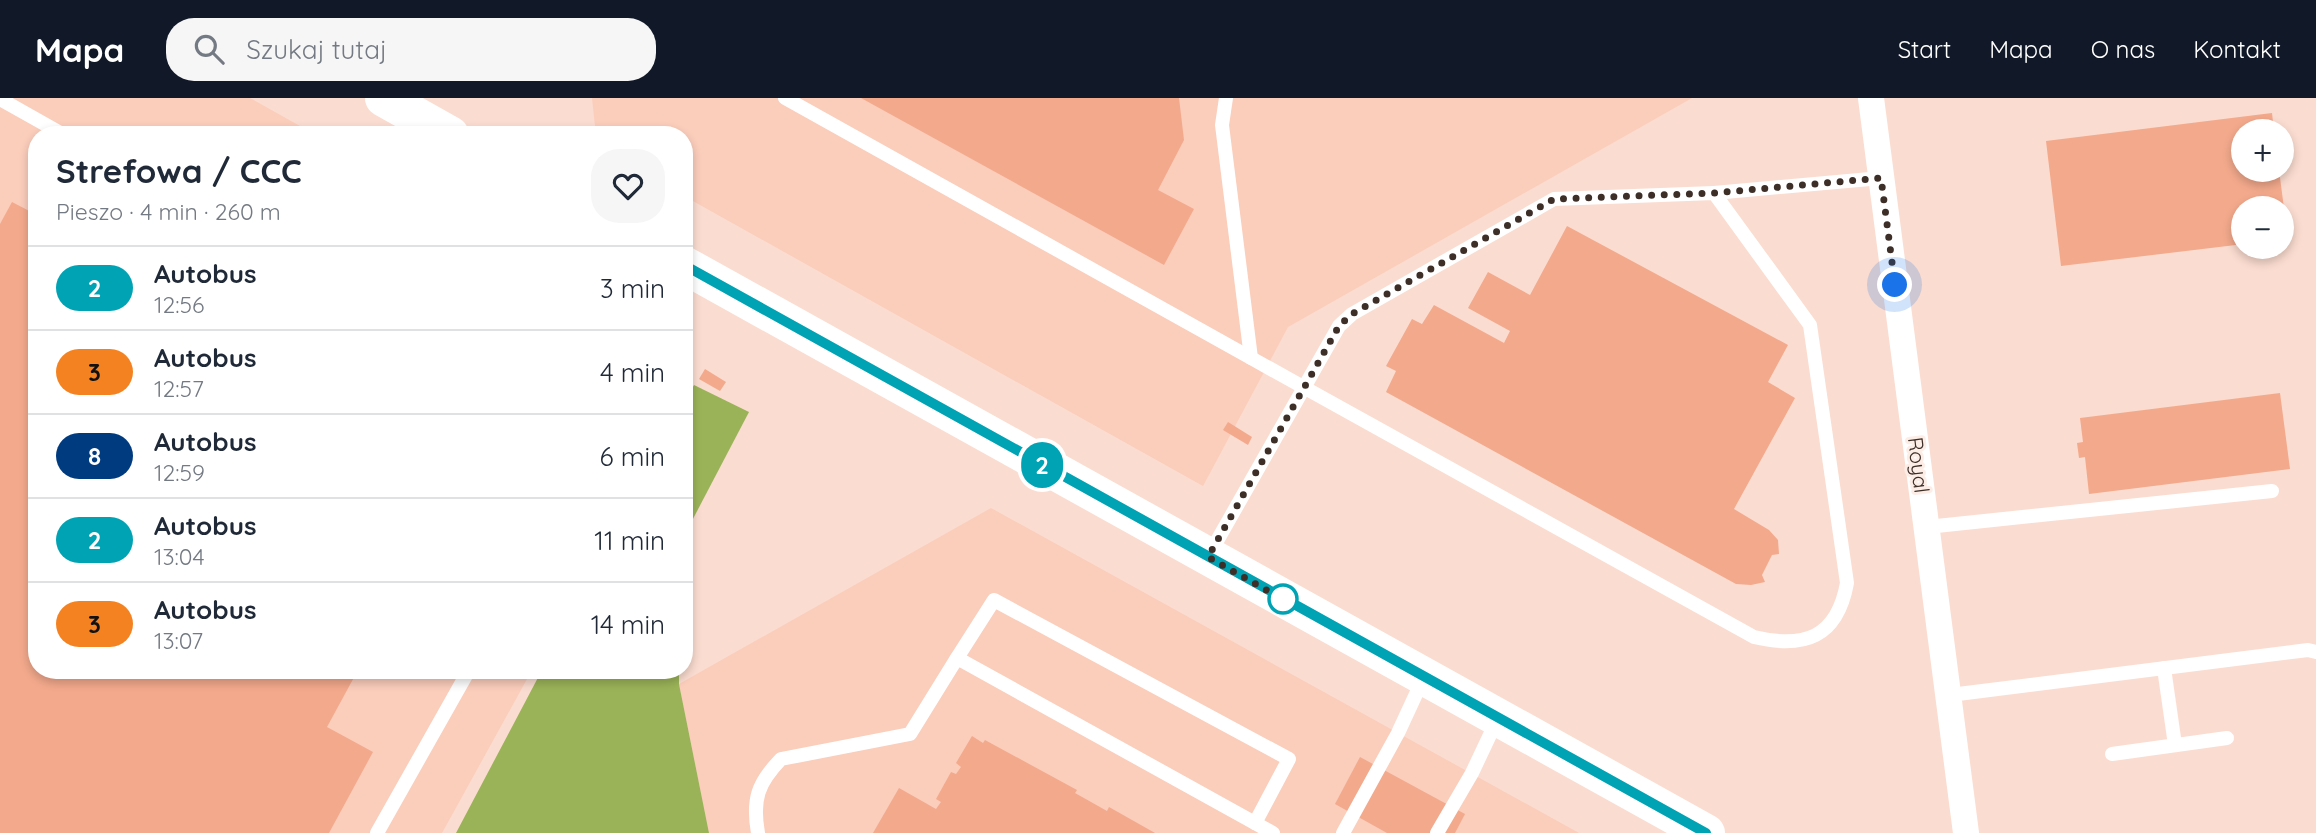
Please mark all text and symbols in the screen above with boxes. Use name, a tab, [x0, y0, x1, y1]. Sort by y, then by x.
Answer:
search box	[166, 18, 656, 81]
text: Mapa	[35, 29, 124, 70]
icon: search	[190, 30, 228, 68]
text: Szukaj tutaj	[246, 33, 387, 66]
text: Start	[1898, 34, 1951, 64]
text: Mapa	[1989, 34, 2053, 64]
text: O nas	[2091, 34, 2155, 64]
text: Kontakt	[2193, 34, 2281, 64]
map controls	[2231, 119, 2294, 259]
button: +	[2231, 119, 2294, 182]
button: heart	[591, 149, 665, 223]
text: Strefowa / CCC	[56, 150, 302, 191]
button: −	[2231, 196, 2294, 259]
text: Pieszo · 4 min · 260 m	[56, 197, 281, 226]
text: Autobus	[154, 257, 256, 290]
your location	[1877, 267, 1912, 302]
text: 3 min	[600, 272, 665, 305]
text: 2	[88, 273, 101, 303]
text: 12:56	[154, 290, 204, 319]
text: Autobus	[154, 341, 256, 374]
text: 4 min	[600, 356, 665, 389]
text: 3	[88, 357, 101, 387]
text: 12:57	[154, 374, 204, 403]
text: Autobus	[154, 425, 256, 458]
street label: Royal	[1903, 436, 1935, 494]
text: 6 min	[600, 440, 665, 473]
text: 8	[88, 441, 101, 471]
line badge: 2	[1019, 442, 1065, 488]
text: 2	[1035, 450, 1049, 480]
text: 12:59	[154, 458, 205, 487]
text: Autobus	[154, 509, 256, 542]
text: 11 min	[594, 524, 665, 557]
text: 2	[88, 525, 101, 555]
text: 13:04	[154, 542, 205, 571]
unlabelled marker	[1268, 584, 1298, 614]
text: Autobus	[154, 593, 256, 626]
text: 14 min	[591, 608, 665, 641]
text: 3	[88, 609, 101, 639]
text: 13:07	[154, 626, 203, 655]

